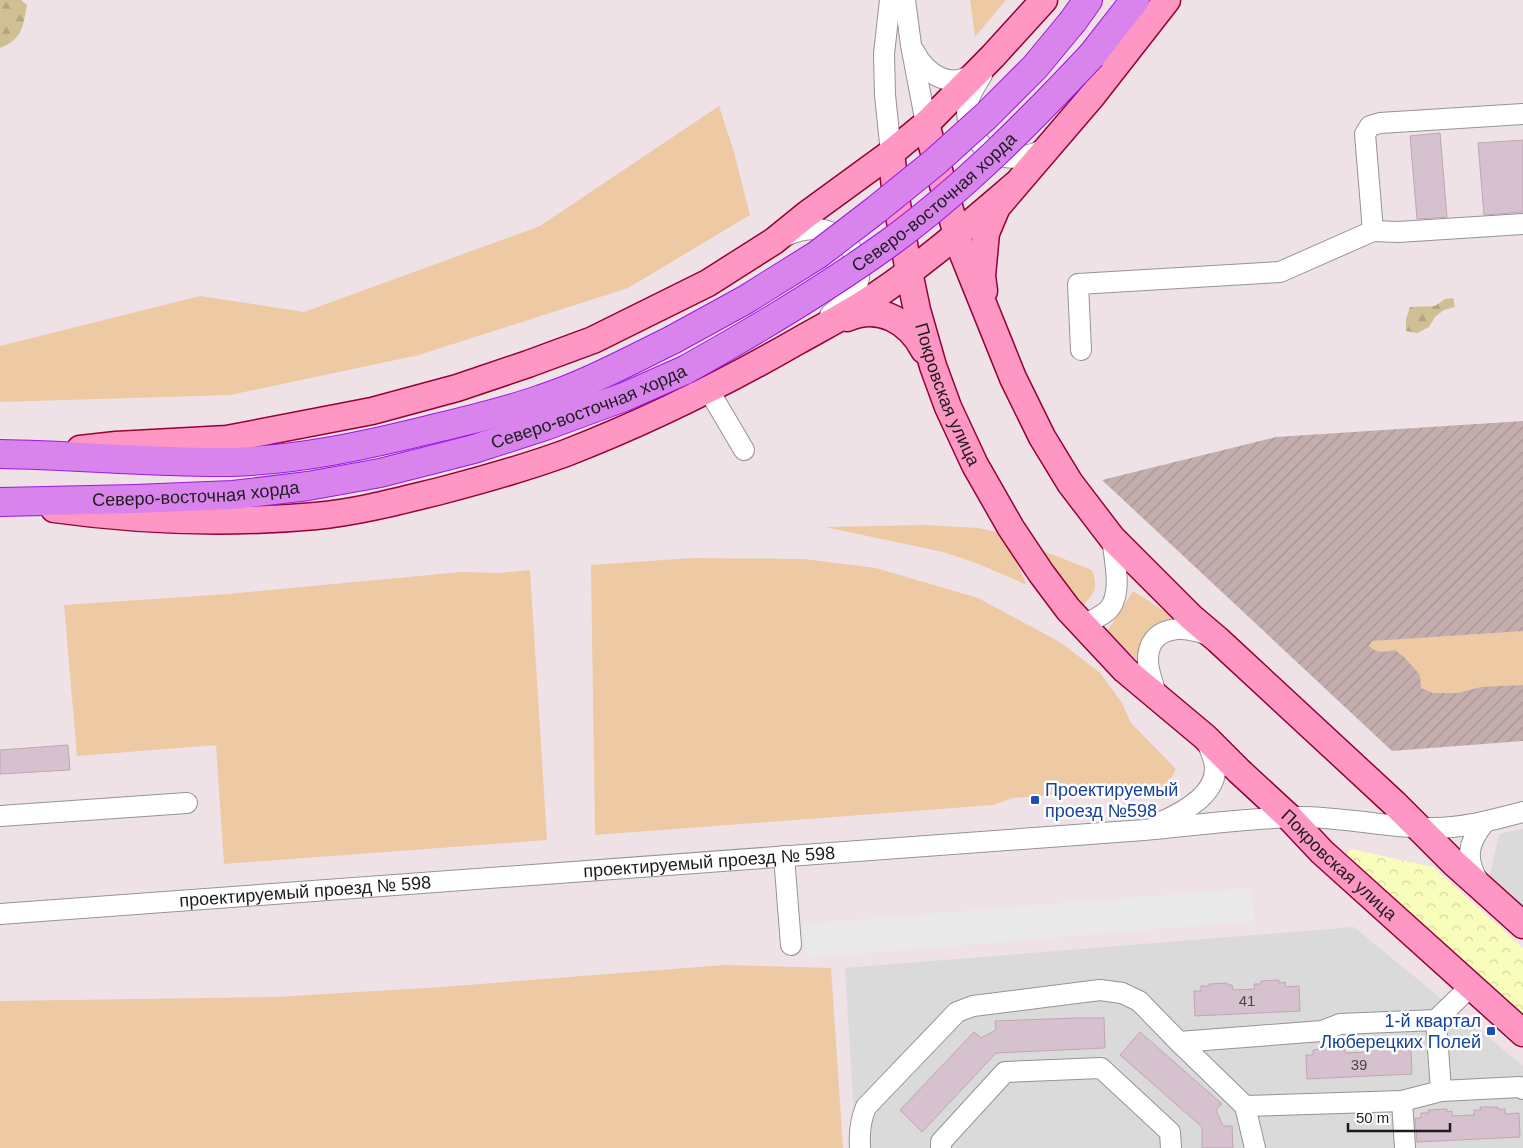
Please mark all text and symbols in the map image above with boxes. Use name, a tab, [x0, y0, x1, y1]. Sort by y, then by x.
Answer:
street label: Северо-восточная хорда	[848, 128, 1021, 276]
street label: Покровская улица	[911, 321, 984, 470]
street label: Северо-восточная хорда	[488, 360, 690, 453]
street label: Северо-восточная хорда	[92, 477, 301, 510]
place label: Проектируемый проезд №598	[1045, 780, 1178, 821]
marker: Проектируемый проезд №598	[1029, 794, 1041, 806]
street label: Покровская улица	[1277, 805, 1402, 925]
street label: проектируемый проезд № 598	[583, 843, 836, 881]
street label: проектируемый проезд № 598	[179, 872, 432, 911]
house number: 41	[1239, 992, 1255, 1009]
place label: 1-й квартал Люберецких Полей	[1320, 1011, 1481, 1052]
marker: 1-й квартал Люберецких Полей	[1485, 1025, 1497, 1037]
house number: 39	[1351, 1056, 1367, 1073]
scale bar	[1348, 1100, 1450, 1132]
text: 50 m	[1356, 1109, 1389, 1126]

